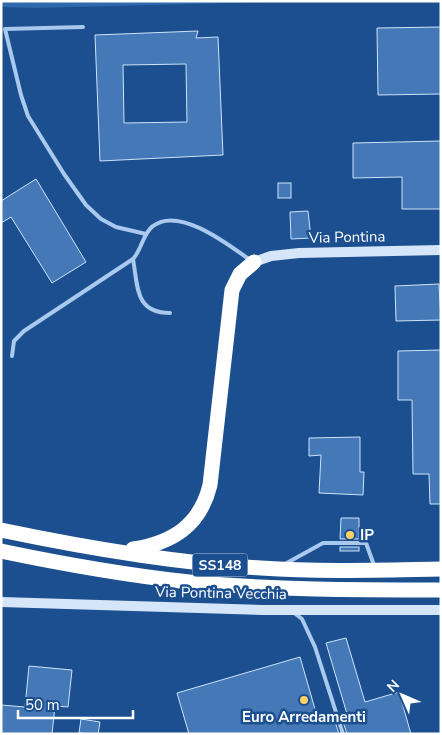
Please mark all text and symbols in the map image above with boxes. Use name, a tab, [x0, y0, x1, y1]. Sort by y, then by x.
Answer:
street label: Via Pontina	[307, 226, 386, 248]
place label: IP	[360, 525, 374, 545]
marker: IP	[344, 529, 356, 541]
road number: SS148	[192, 554, 248, 576]
street label: Via Pontina Vecchia	[154, 582, 287, 604]
north arrow	[377, 670, 427, 720]
text: N	[383, 676, 404, 697]
scale bar	[18, 688, 132, 720]
marker: Euro Arredamenti	[298, 694, 310, 706]
text: 50 m	[25, 695, 60, 715]
place label: Euro Arredamenti	[242, 707, 366, 727]

